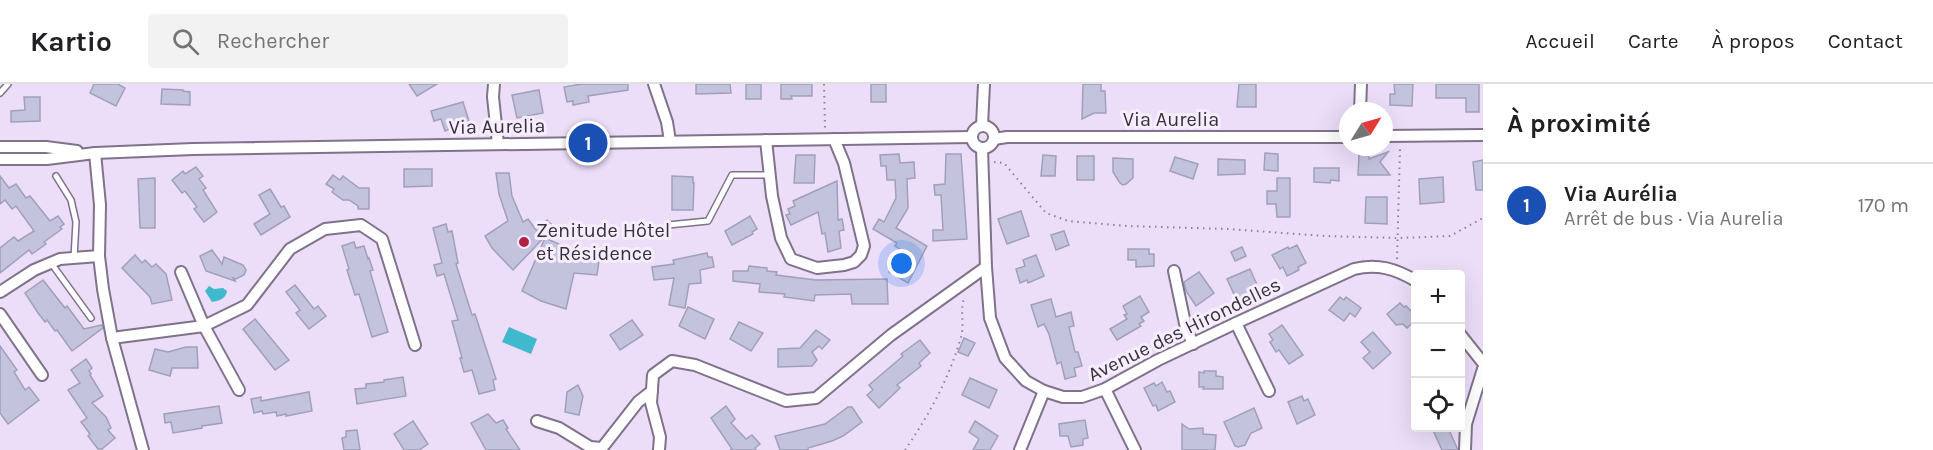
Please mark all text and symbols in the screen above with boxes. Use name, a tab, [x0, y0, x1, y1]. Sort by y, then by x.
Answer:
search box	[148, 14, 568, 68]
text: Kartio	[30, 25, 112, 58]
icon: search	[169, 25, 202, 58]
text: Rechercher	[217, 28, 329, 54]
text: Accueil	[1526, 29, 1595, 53]
text: Carte	[1628, 29, 1679, 53]
text: À propos	[1712, 29, 1795, 53]
text: Contact	[1828, 29, 1903, 53]
north arrow	[1339, 102, 1393, 156]
street label: Via Aurelia	[1123, 108, 1219, 131]
text: À proximité	[1507, 108, 1651, 139]
street label: Via Aurelia	[448, 114, 546, 139]
pin: 1	[568, 120, 608, 166]
text: Via Aurélia	[1564, 181, 1678, 207]
text: 1	[1523, 194, 1530, 217]
text: 170 m	[1858, 194, 1909, 217]
text: Arrêt de bus · Via Aurelia	[1564, 207, 1784, 230]
place label: Zenitude Hôtel et Résidence	[536, 219, 670, 265]
marker: Zenitude Hôtel et Résidence	[517, 235, 531, 249]
your location	[887, 249, 916, 278]
map controls	[1411, 270, 1465, 432]
button: +	[1411, 270, 1465, 324]
street label: Avenue des Hirondelles	[1084, 273, 1284, 386]
button: −	[1411, 324, 1465, 378]
button: locate	[1411, 378, 1465, 432]

